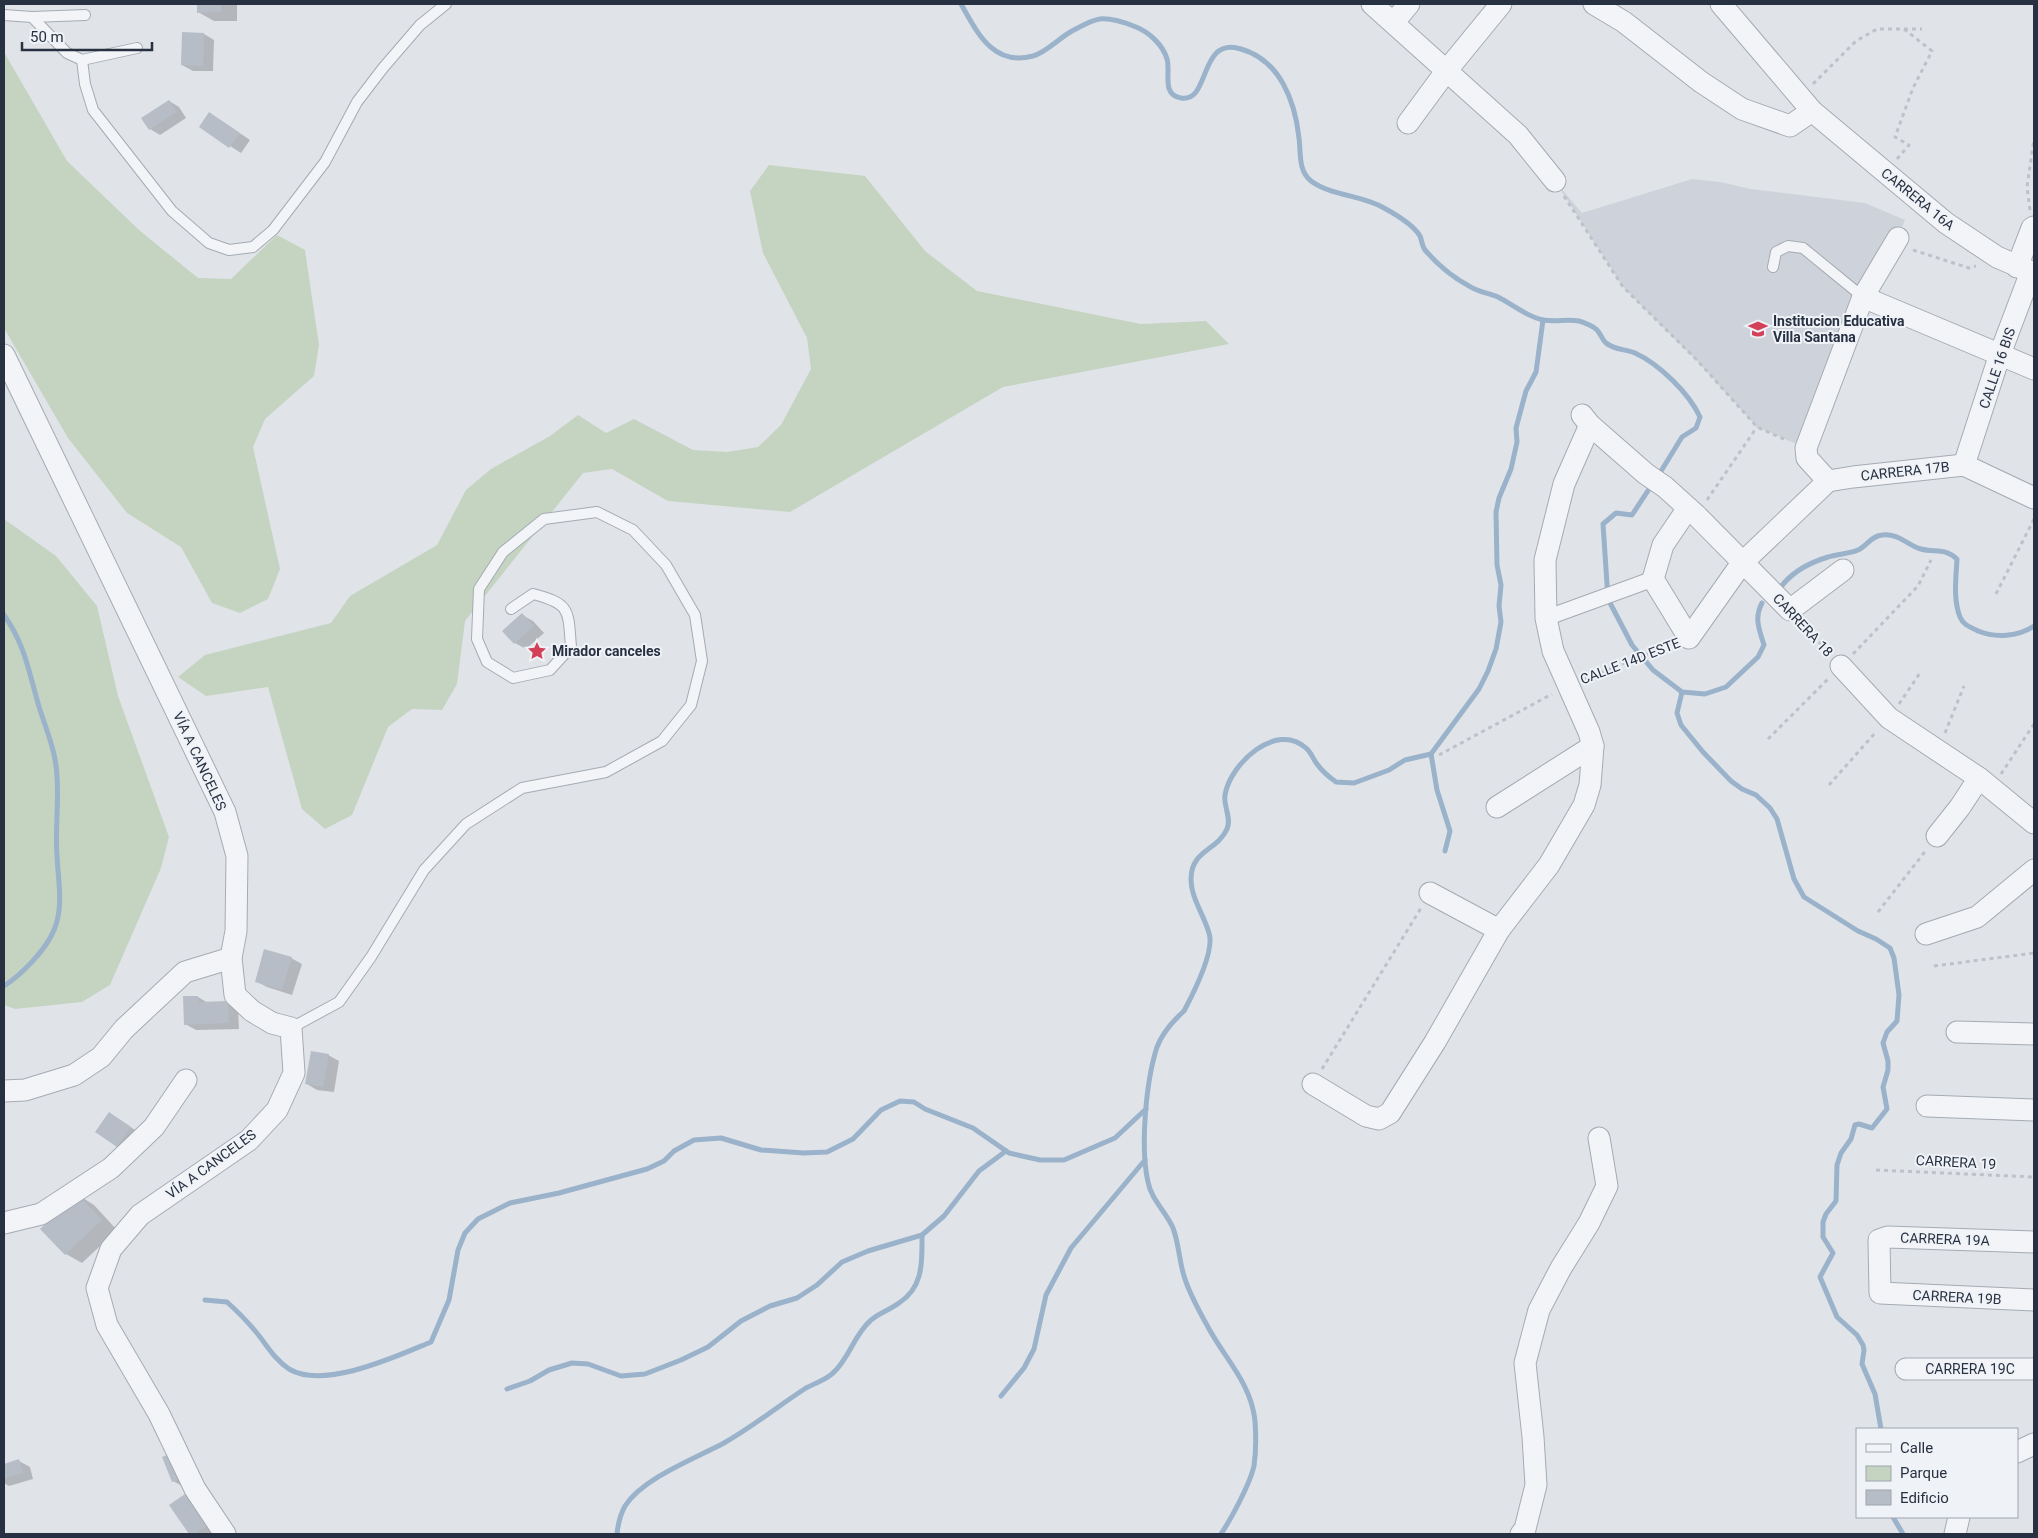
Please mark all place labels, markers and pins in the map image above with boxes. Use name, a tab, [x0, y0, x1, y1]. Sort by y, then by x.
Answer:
place label: Institucion Educativa Villa Santana	[1773, 313, 1905, 345]
school or university icon: Institucion Educativa Villa Santana	[1747, 318, 1769, 340]
place icon: Mirador canceles	[526, 640, 548, 662]
place label: Mirador canceles	[552, 643, 661, 659]

